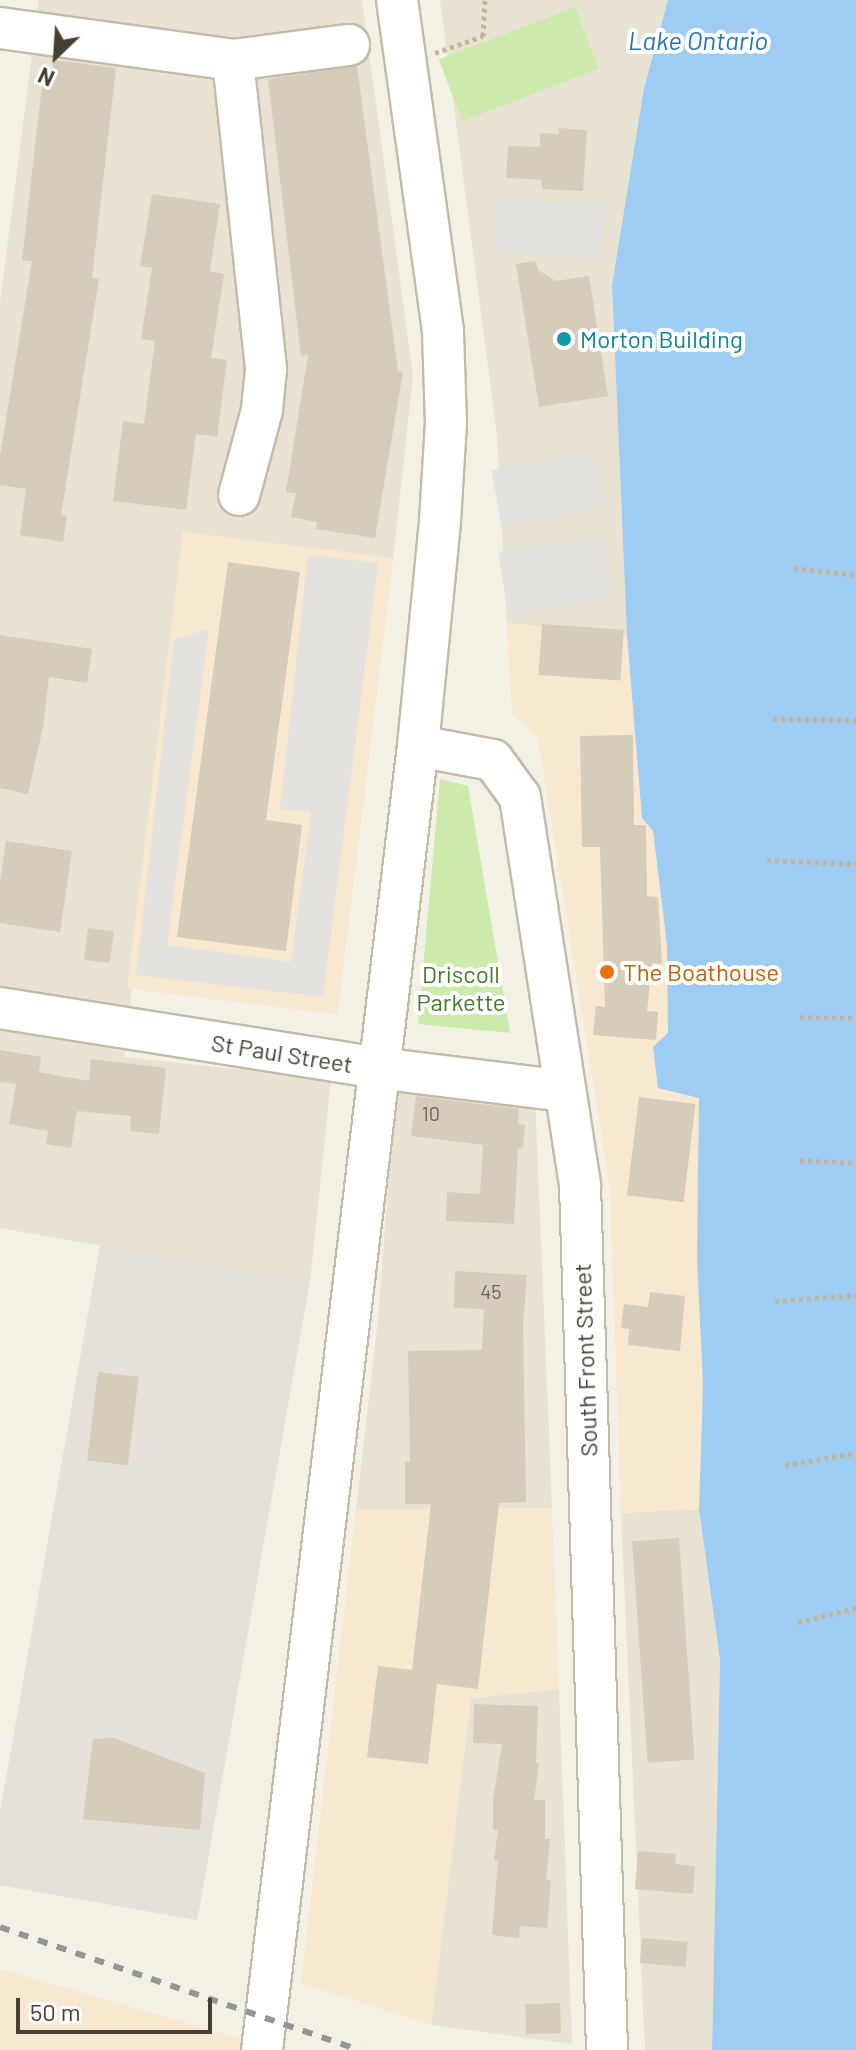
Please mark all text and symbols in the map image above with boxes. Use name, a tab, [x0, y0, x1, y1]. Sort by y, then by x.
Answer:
north arrow	[16, 16, 96, 96]
water label: Lake Ontario	[628, 24, 768, 56]
text: N	[34, 63, 58, 93]
place label: Morton Building	[580, 325, 743, 353]
marker: Morton Building	[555, 330, 573, 348]
place label: The Boathouse	[623, 958, 779, 986]
park label: Driscoll Parkette	[416, 960, 506, 1016]
marker: The Boathouse	[598, 963, 616, 981]
street label: St Paul Street	[209, 1028, 355, 1078]
house number: 10	[422, 1101, 440, 1125]
street label: South Front Street	[567, 1263, 603, 1457]
house number: 45	[480, 1279, 502, 1303]
scale bar	[20, 1982, 216, 2032]
text: 50 m	[30, 1997, 81, 2026]

